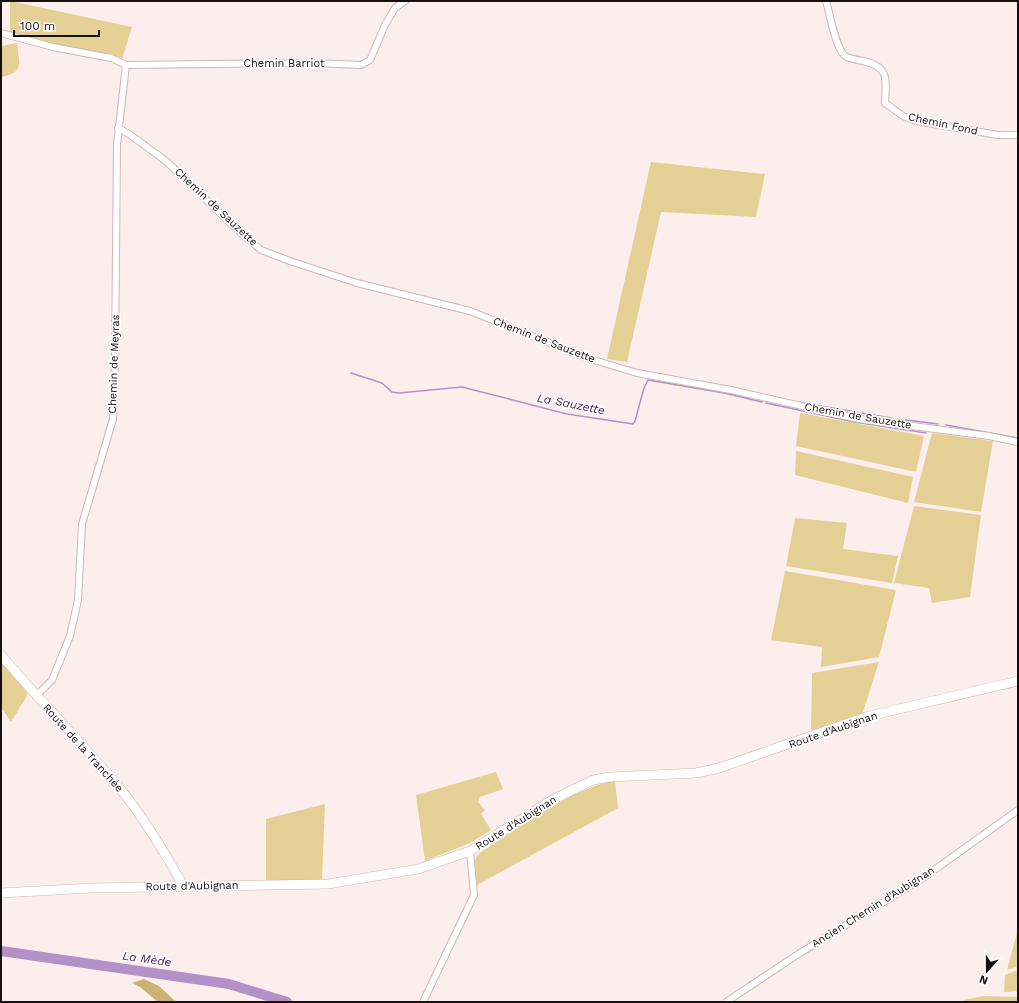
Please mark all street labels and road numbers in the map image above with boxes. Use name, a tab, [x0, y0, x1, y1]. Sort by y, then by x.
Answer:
street label: Chemin Barriot	[243, 57, 325, 70]
street label: Chemin Fond	[907, 110, 979, 138]
street label: Chemin de Sauzette	[172, 165, 260, 249]
street label: Chemin de Meyras	[106, 314, 122, 414]
street label: Chemin de Sauzette	[491, 314, 597, 366]
street label: Chemin de Sauzette	[803, 400, 913, 432]
street label: Route de la Tranchée	[40, 701, 126, 795]
street label: Route d'Aubignan	[787, 709, 879, 751]
street label: Route d'Aubignan	[473, 793, 559, 853]
street label: Ancien Chemin d'Aubignan	[809, 864, 937, 950]
street label: Route d'Aubignan	[145, 879, 239, 893]

